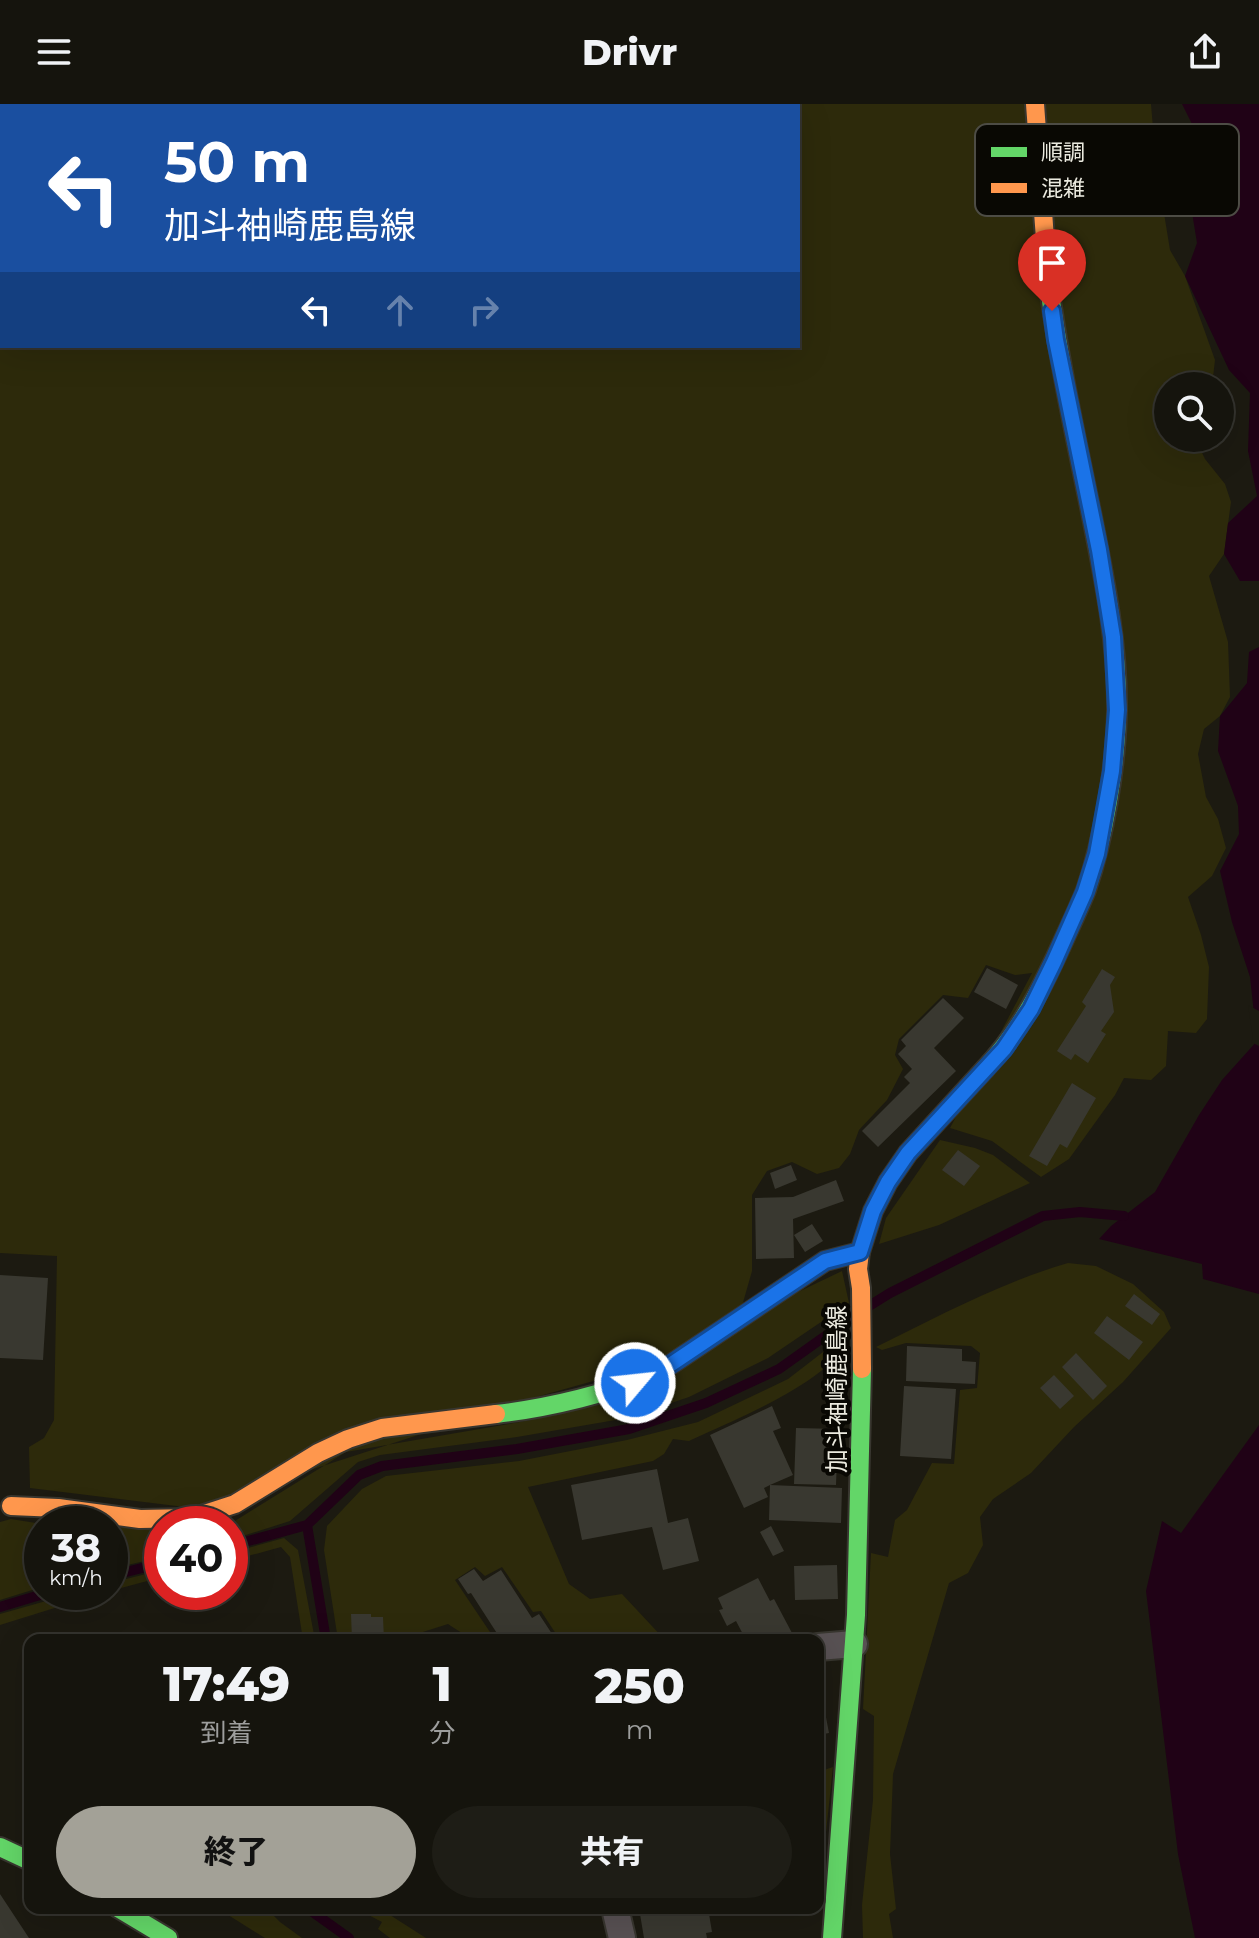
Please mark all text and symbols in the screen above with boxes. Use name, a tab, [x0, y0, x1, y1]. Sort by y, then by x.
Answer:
icon: menu	[32, 30, 76, 74]
text: Drivr	[582, 30, 677, 74]
icon: share	[1183, 30, 1227, 74]
legend	[975, 124, 1239, 216]
text: 50 m	[164, 128, 310, 196]
icon: left	[32, 136, 136, 240]
text: 順調	[1041, 139, 1085, 166]
text: 混雑	[1041, 175, 1085, 202]
text: 加斗袖崎鹿島線	[164, 203, 416, 247]
pin	[1018, 229, 1086, 311]
icon: arrive	[1030, 241, 1074, 285]
icon: left	[294, 288, 338, 332]
icon: ahead	[378, 288, 422, 332]
icon: right	[462, 288, 506, 332]
map controls	[1154, 372, 1234, 452]
button: search	[1154, 372, 1234, 452]
street label: 加斗袖崎鹿島線	[822, 1305, 851, 1473]
position arrow	[593, 1341, 677, 1425]
speed limit sign: 40	[144, 1506, 248, 1610]
text: 38	[51, 1523, 101, 1572]
text: km/h	[49, 1566, 103, 1590]
text: 17:49	[163, 1655, 290, 1713]
text: 1	[432, 1655, 452, 1713]
text: 250	[594, 1657, 685, 1715]
text: m	[626, 1714, 653, 1746]
text: 到着	[201, 1717, 253, 1749]
text: 分	[429, 1717, 455, 1749]
button: 終了	[56, 1806, 416, 1898]
button: 共有	[432, 1806, 792, 1898]

